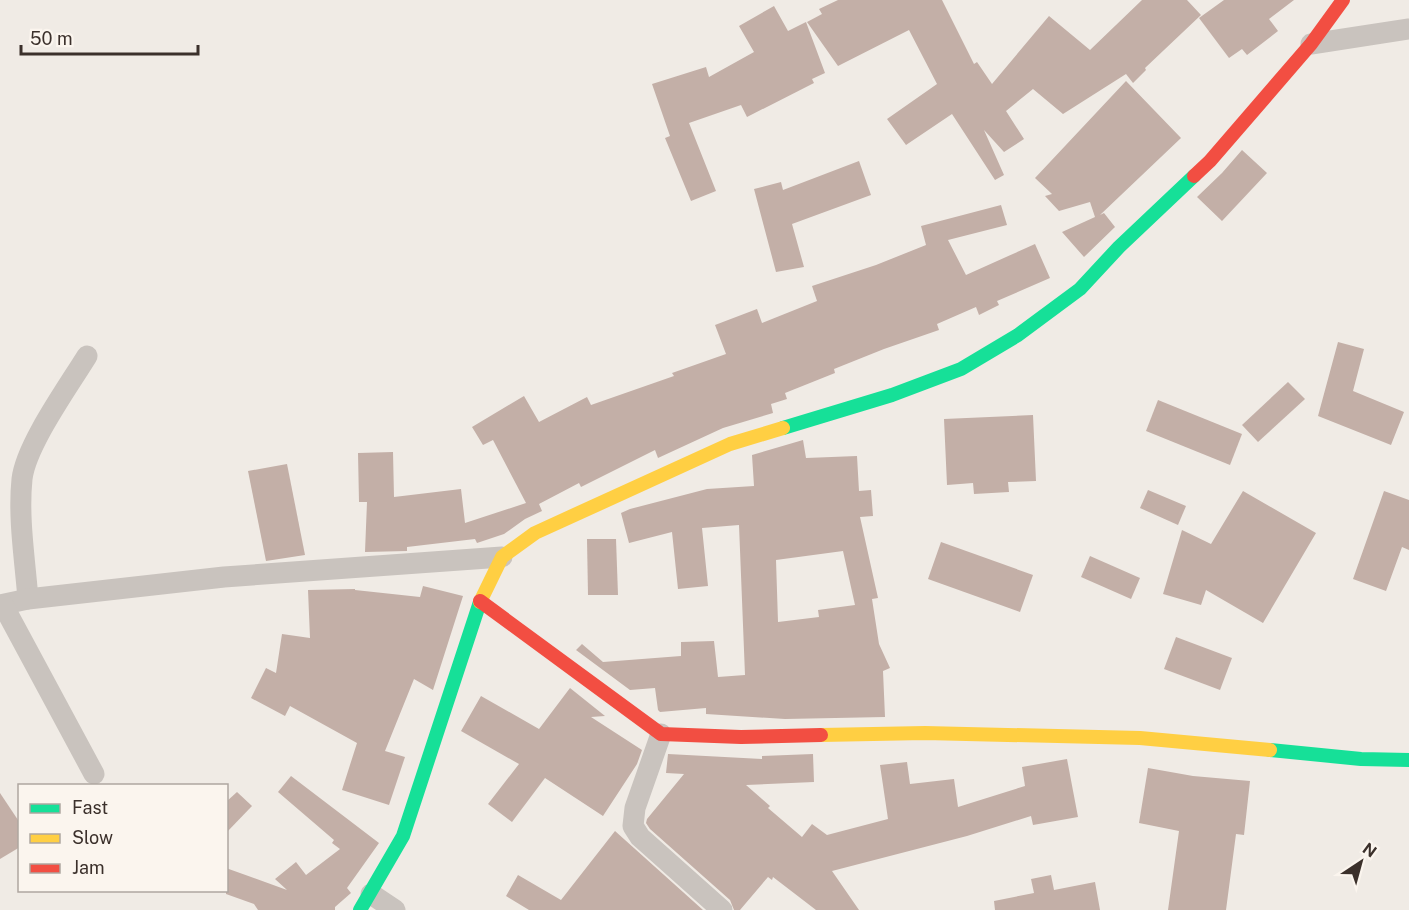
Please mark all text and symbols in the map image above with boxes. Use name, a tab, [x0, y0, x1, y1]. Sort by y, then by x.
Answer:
scale bar	[21, 18, 198, 56]
text: 50 m	[30, 28, 73, 49]
legend	[18, 784, 228, 892]
text: Fast	[72, 797, 108, 818]
text: Slow	[72, 827, 113, 848]
north arrow	[1331, 832, 1391, 892]
text: N	[1359, 839, 1380, 862]
text: Jam	[72, 857, 105, 878]

